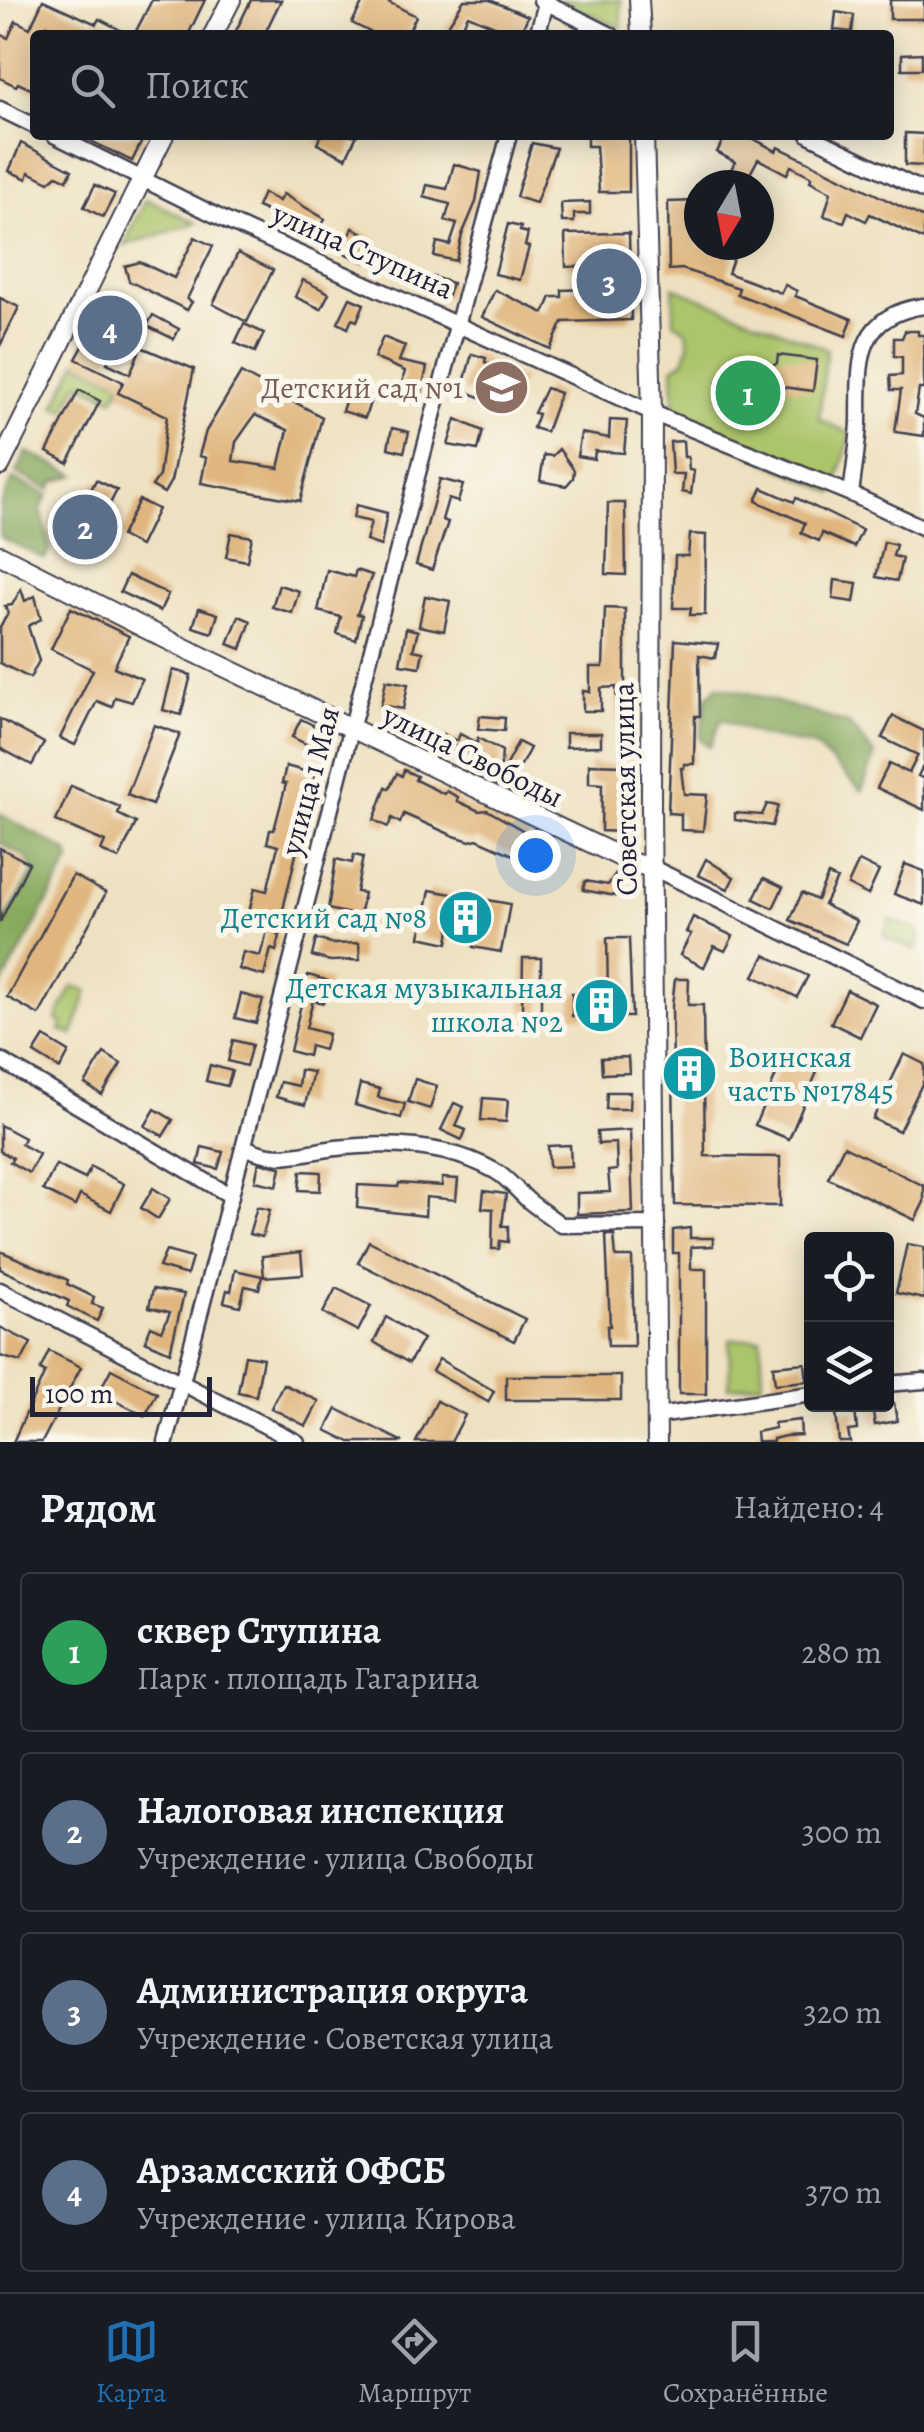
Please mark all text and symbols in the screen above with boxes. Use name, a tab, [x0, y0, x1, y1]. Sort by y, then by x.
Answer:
search box	[30, 30, 894, 140]
icon: search	[65, 58, 120, 113]
text: Поиск	[145, 59, 249, 111]
north arrow	[684, 170, 774, 260]
street label: улица Ступина	[265, 193, 460, 309]
pin: 3	[576, 244, 642, 318]
pin: 4	[78, 290, 142, 366]
pin: 1	[716, 356, 780, 430]
school or university icon: Детский сад №1	[472, 358, 532, 418]
place label: Детский сад №1	[261, 368, 463, 408]
pin: 2	[52, 490, 118, 564]
street label: Советская улица	[603, 682, 647, 896]
street label: улица Свободы	[375, 695, 570, 817]
street label: улица 1 Мая	[271, 702, 349, 861]
your location	[510, 830, 561, 881]
building icon: Детский сад №8	[436, 888, 496, 948]
place label: Детский сад №8	[221, 898, 427, 938]
place label: Детская музыкальная школа №2	[285, 968, 563, 1042]
building icon: Детская музыкальная школа №2	[572, 975, 632, 1035]
place label: Воинская часть №17845	[728, 1037, 894, 1111]
building icon: Воинская часть №17845	[659, 1044, 719, 1104]
map controls	[804, 1232, 894, 1412]
button: locate	[804, 1232, 894, 1322]
button: layers	[804, 1322, 894, 1412]
scale bar	[30, 1372, 212, 1416]
text: 100 m	[45, 1375, 113, 1413]
text: Рядом	[40, 1479, 157, 1536]
text: Найдено: 4	[733, 1485, 884, 1529]
text: сквер Ступина	[137, 1604, 381, 1656]
text: 1	[69, 1630, 80, 1674]
text: 280 m	[801, 1630, 882, 1674]
text: Парк · площадь Гагарина	[137, 1656, 479, 1700]
text: Налоговая инспекция	[137, 1784, 505, 1836]
text: 2	[67, 1810, 82, 1854]
text: 300 m	[802, 1810, 882, 1854]
text: Учреждение · улица Свободы	[137, 1836, 534, 1880]
text: Администрация округа	[137, 1964, 528, 2016]
text: 3	[68, 1990, 81, 2034]
text: 320 m	[803, 1990, 882, 2034]
text: Учреждение · Советская улица	[137, 2016, 553, 2060]
text: Арзамсский ОФСБ	[137, 2144, 446, 2196]
text: 4	[67, 2170, 82, 2214]
text: 370 m	[805, 2170, 882, 2214]
text: Учреждение · улица Кирова	[137, 2196, 516, 2240]
tab: Карта	[96, 2314, 166, 2412]
tab: Маршрут	[358, 2314, 471, 2412]
tab: Сохранённые	[663, 2314, 828, 2412]

